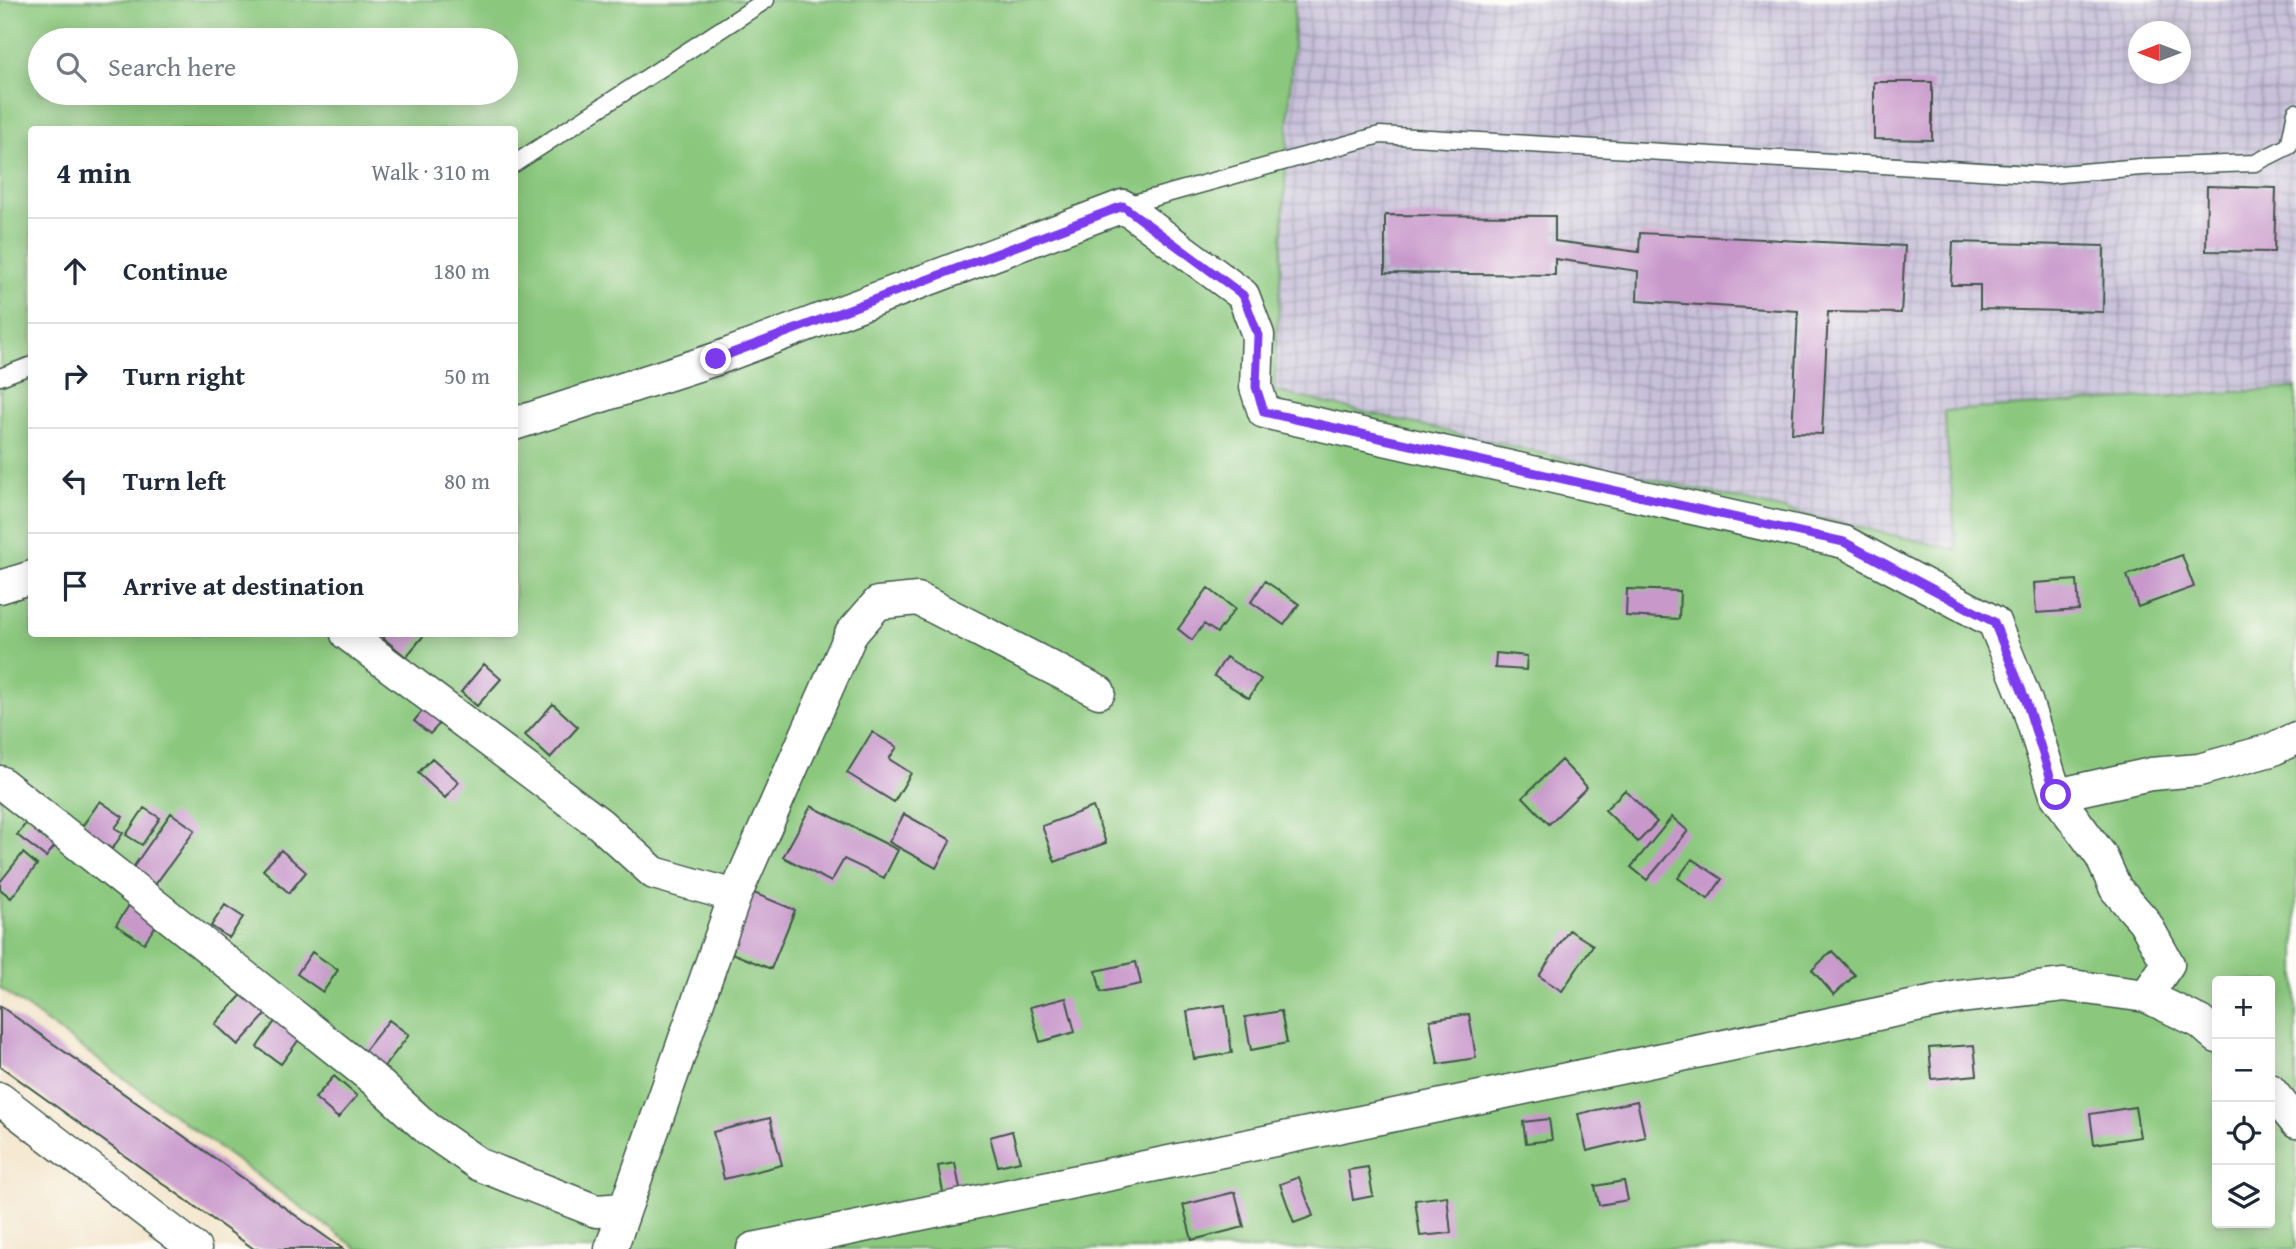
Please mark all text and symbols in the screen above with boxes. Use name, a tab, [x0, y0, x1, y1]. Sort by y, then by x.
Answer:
north arrow	[2128, 21, 2191, 84]
search box	[28, 28, 518, 105]
text: Search here	[108, 47, 236, 86]
icon: search	[52, 48, 90, 86]
text: 4 min	[56, 150, 131, 194]
text: Walk · 310 m	[371, 155, 490, 188]
text: Continue	[123, 251, 228, 290]
icon: ahead	[56, 252, 94, 290]
text: 180 m	[433, 254, 490, 287]
route end	[700, 343, 731, 374]
text: Turn right	[123, 356, 245, 395]
icon: right	[56, 357, 94, 395]
text: 50 m	[444, 359, 490, 392]
text: Turn left	[123, 461, 226, 500]
icon: left	[56, 462, 94, 500]
text: 80 m	[444, 464, 490, 497]
text: Arrive at destination	[123, 566, 364, 605]
icon: arrive	[56, 567, 94, 605]
route start	[2040, 779, 2071, 810]
map controls	[2212, 976, 2275, 1228]
button: +	[2212, 976, 2275, 1039]
button: −	[2212, 1039, 2275, 1102]
button: locate	[2212, 1102, 2275, 1165]
button: layers	[2212, 1165, 2275, 1228]

